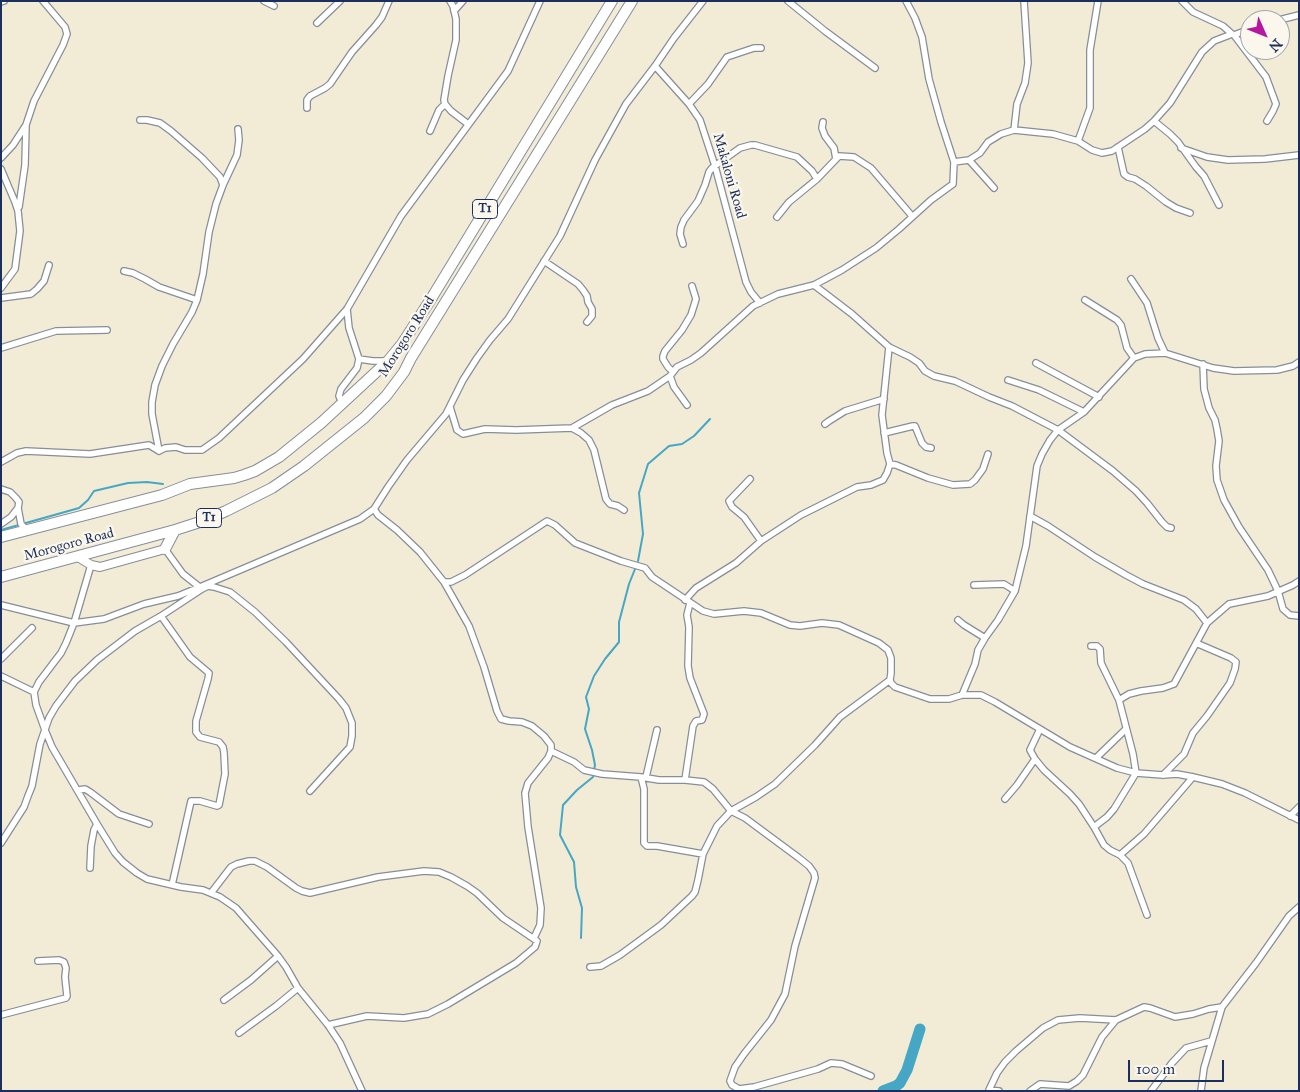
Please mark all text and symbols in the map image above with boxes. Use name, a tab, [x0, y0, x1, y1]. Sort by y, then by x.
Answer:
north arrow	[1240, 10, 1290, 60]
text: N	[1265, 35, 1286, 55]
street label: Makaloni Road	[709, 131, 749, 221]
road number: T1	[472, 200, 498, 218]
street label: Morogoro Road	[375, 293, 439, 381]
road number: T1	[196, 508, 222, 528]
street label: Morogoro Road	[22, 525, 116, 565]
scale bar	[1130, 1050, 1226, 1082]
text: 100 m	[1136, 1060, 1175, 1078]

